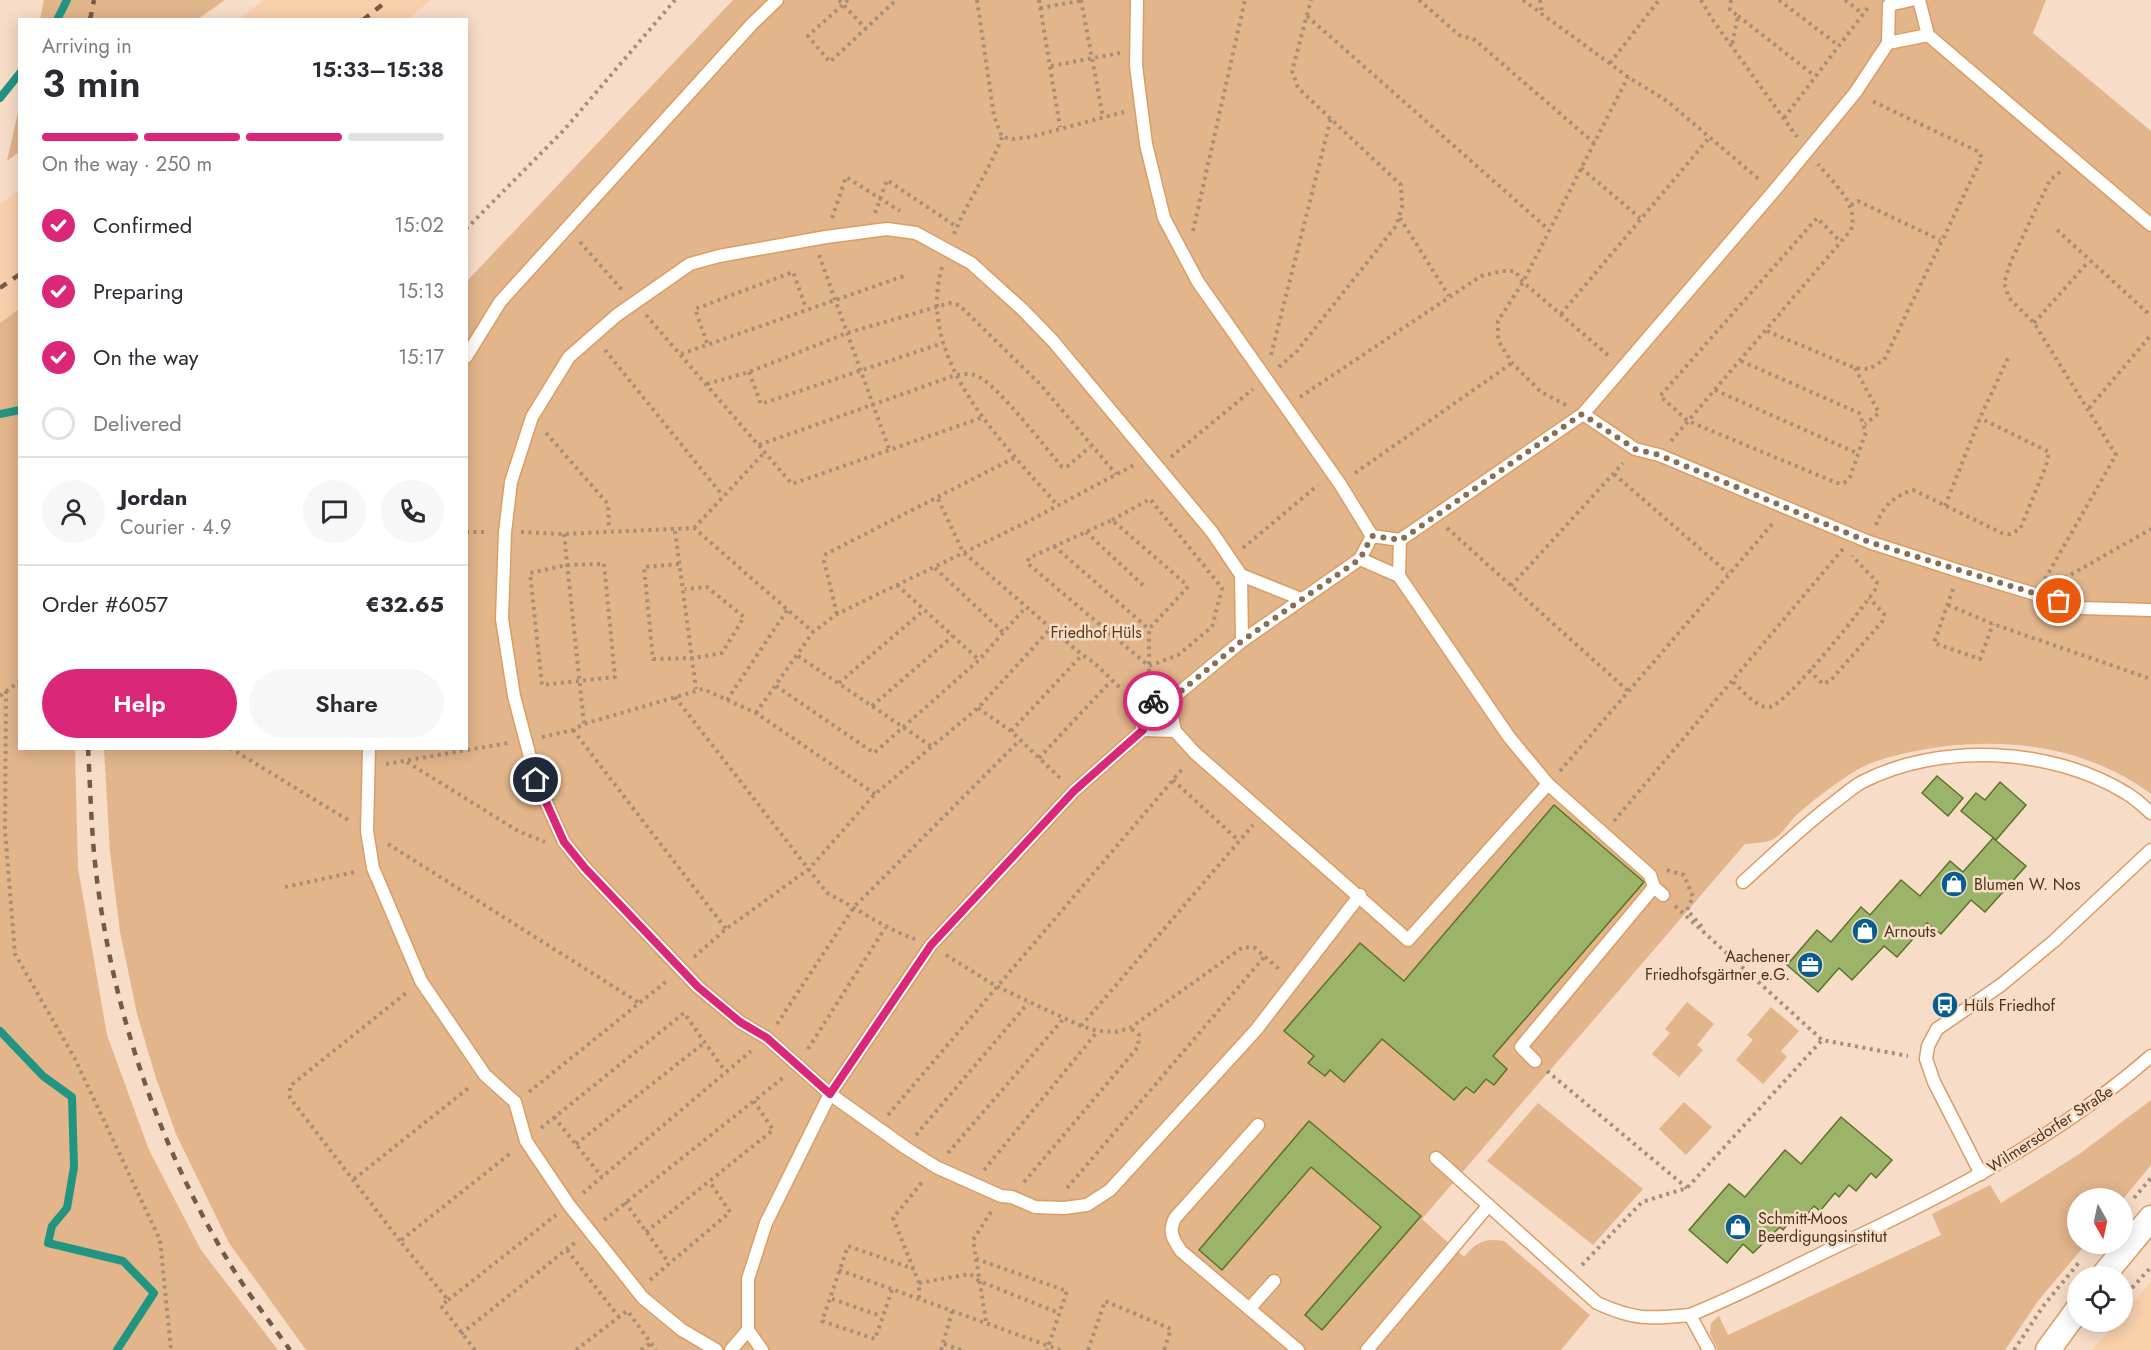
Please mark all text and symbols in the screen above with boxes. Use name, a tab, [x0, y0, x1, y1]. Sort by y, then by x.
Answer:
text: Arriving in	[42, 32, 132, 61]
text: 15:33–15:38	[312, 53, 444, 85]
text: 3 min	[42, 55, 141, 112]
text: On the way · 250 m	[42, 150, 212, 179]
icon: check	[42, 209, 75, 242]
text: Confirmed	[93, 209, 192, 241]
text: 15:02	[394, 211, 444, 240]
icon: check	[42, 275, 75, 308]
text: Preparing	[93, 275, 184, 307]
text: 15:13	[398, 277, 444, 306]
icon: check	[42, 341, 75, 374]
text: On the way	[93, 341, 198, 373]
text: 15:17	[398, 343, 444, 372]
text: Delivered	[93, 407, 182, 439]
button: person	[42, 480, 105, 543]
button: chat	[303, 480, 366, 543]
button: phone	[381, 480, 444, 543]
text: Jordan	[120, 481, 187, 513]
text: Courier · 4.9	[120, 513, 232, 542]
pin	[2033, 575, 2084, 626]
icon: bag	[2042, 584, 2075, 617]
text: Order #6057	[42, 588, 168, 620]
text: €32.65	[366, 588, 444, 620]
park label: Friedhof Hüls	[1050, 621, 1142, 644]
button: Help	[42, 669, 237, 738]
button: Share	[249, 669, 444, 738]
courier	[1123, 671, 1183, 731]
icon: bike	[1137, 685, 1170, 718]
pin	[510, 754, 561, 805]
icon: home	[519, 763, 552, 796]
shop icon: Blumen W. Nos	[1939, 869, 1969, 899]
place label: Blumen W. Nos	[1974, 873, 2080, 896]
shop icon: Arnouts	[1850, 916, 1880, 946]
place label: Arnouts	[1884, 920, 1936, 943]
place label: Aachener Friedhofsgärtner e.G.	[1645, 945, 1790, 986]
office icon: Aachener Friedhofsgärtner e.G.	[1795, 950, 1825, 980]
bus stop icon: Hüls Friedhof	[1930, 990, 1960, 1020]
place label: Hüls Friedhof	[1964, 994, 2056, 1017]
street label: Wilmersdorfer Straße	[1983, 1080, 2117, 1178]
north arrow	[2067, 1188, 2133, 1254]
map controls	[2067, 1188, 2133, 1332]
place label: Schmitt-Moos Beerdigungsinstitut	[1758, 1207, 1887, 1248]
shop icon: Schmitt-Moos Beerdigungsinstitut	[1723, 1212, 1753, 1242]
button: locate	[2067, 1266, 2133, 1332]

